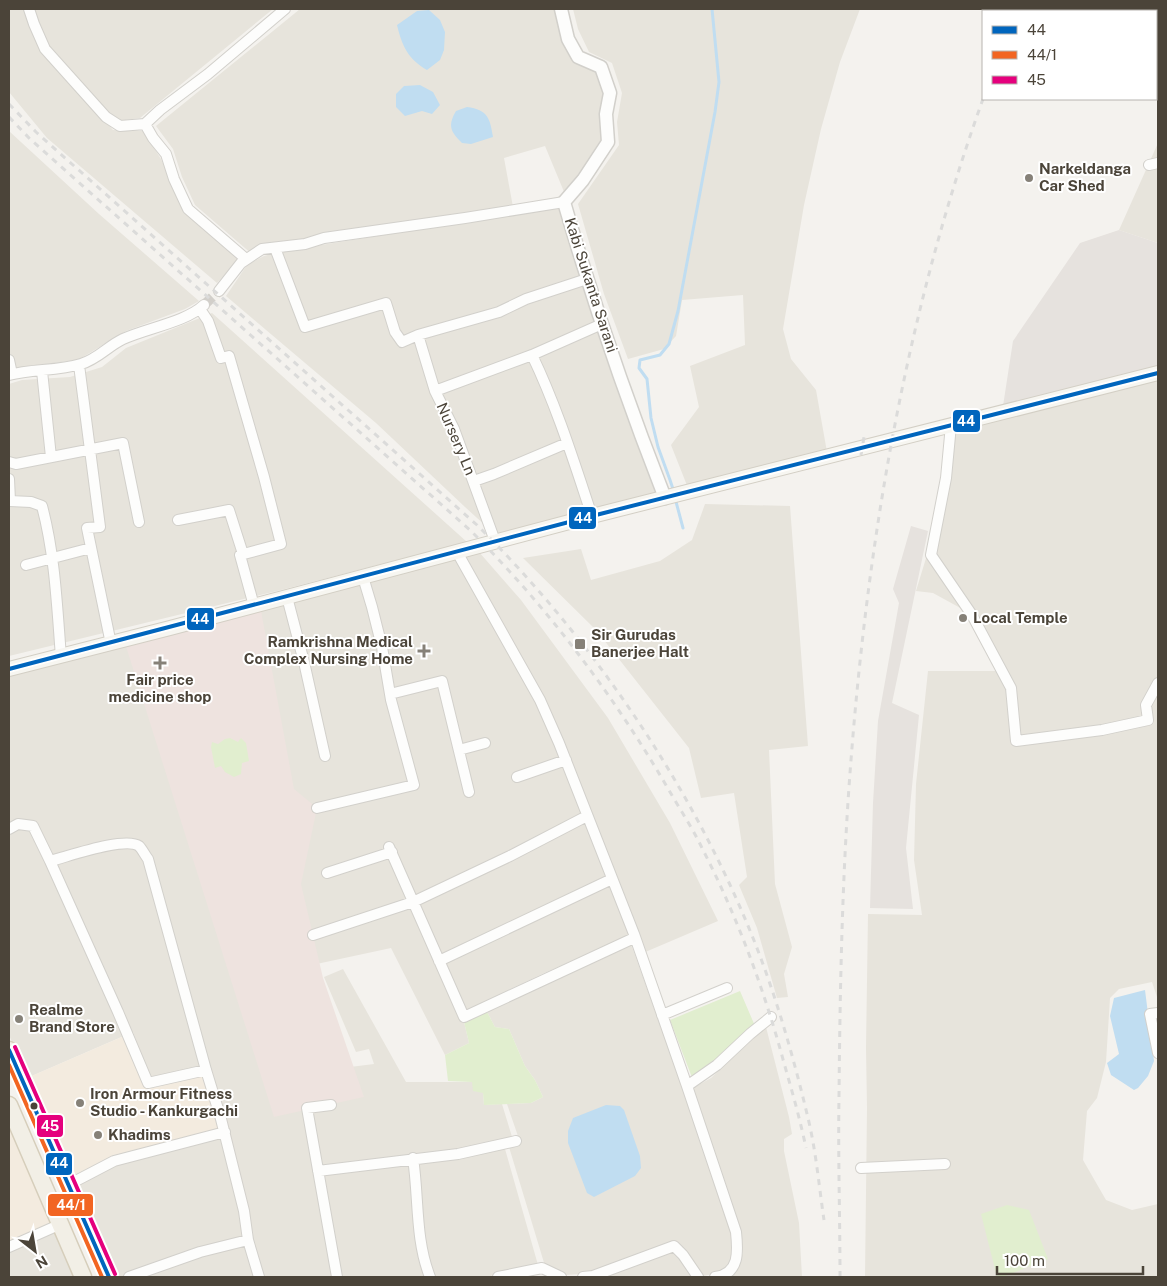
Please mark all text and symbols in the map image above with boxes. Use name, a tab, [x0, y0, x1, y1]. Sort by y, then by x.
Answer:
legend	[982, 10, 1157, 100]
text: 44	[1027, 21, 1046, 38]
text: 44/1	[1027, 46, 1057, 63]
text: 45	[1027, 71, 1046, 88]
place label: Narkeldanga Car Shed	[1039, 160, 1131, 194]
marker: Narkeldanga Car Shed	[1023, 172, 1035, 184]
street label: Kabi Sukanta Sarani	[562, 215, 621, 354]
street label: Nursery Ln	[434, 400, 479, 478]
line badge: 44	[952, 409, 981, 433]
text: 44	[957, 413, 975, 429]
line badge: 44	[568, 506, 597, 530]
text: 44	[574, 510, 592, 526]
line badge: 44	[186, 607, 215, 631]
place label: Local Temple	[973, 609, 1068, 626]
text: 44	[191, 611, 209, 627]
marker: Local Temple	[957, 612, 969, 624]
place label: Sir Gurudas Banerjee Halt	[591, 626, 689, 660]
place label: Ramkrishna Medical Complex Nursing Home	[244, 633, 413, 667]
marker: Sir Gurudas Banerjee Halt	[573, 637, 587, 651]
marker: Ramkrishna Medical Complex Nursing Home	[417, 644, 431, 658]
marker: Fair price medicine shop	[154, 657, 166, 669]
place label: Fair price medicine shop	[109, 671, 211, 705]
place label: Realme Brand Store	[29, 1001, 115, 1035]
marker: Realme Brand Store	[13, 1013, 25, 1025]
place label: Iron Armour Fitness Studio - Kankurgachi	[90, 1085, 238, 1119]
marker: Iron Armour Fitness Studio - Kankurgachi	[74, 1097, 86, 1109]
unlabelled marker	[29, 1101, 39, 1111]
line badge: 45	[36, 1114, 64, 1138]
text: 45	[41, 1118, 59, 1134]
place label: Khadims	[108, 1126, 171, 1143]
marker: Khadims	[92, 1129, 104, 1141]
line badge: 44	[45, 1152, 73, 1176]
text: 44	[50, 1155, 68, 1171]
line badge: 44/1	[47, 1193, 94, 1217]
text: 44/1	[56, 1197, 86, 1213]
north arrow	[10, 1226, 60, 1276]
scale bar	[997, 1244, 1143, 1276]
text: N	[33, 1252, 51, 1272]
text: 100 m	[1004, 1252, 1045, 1269]

